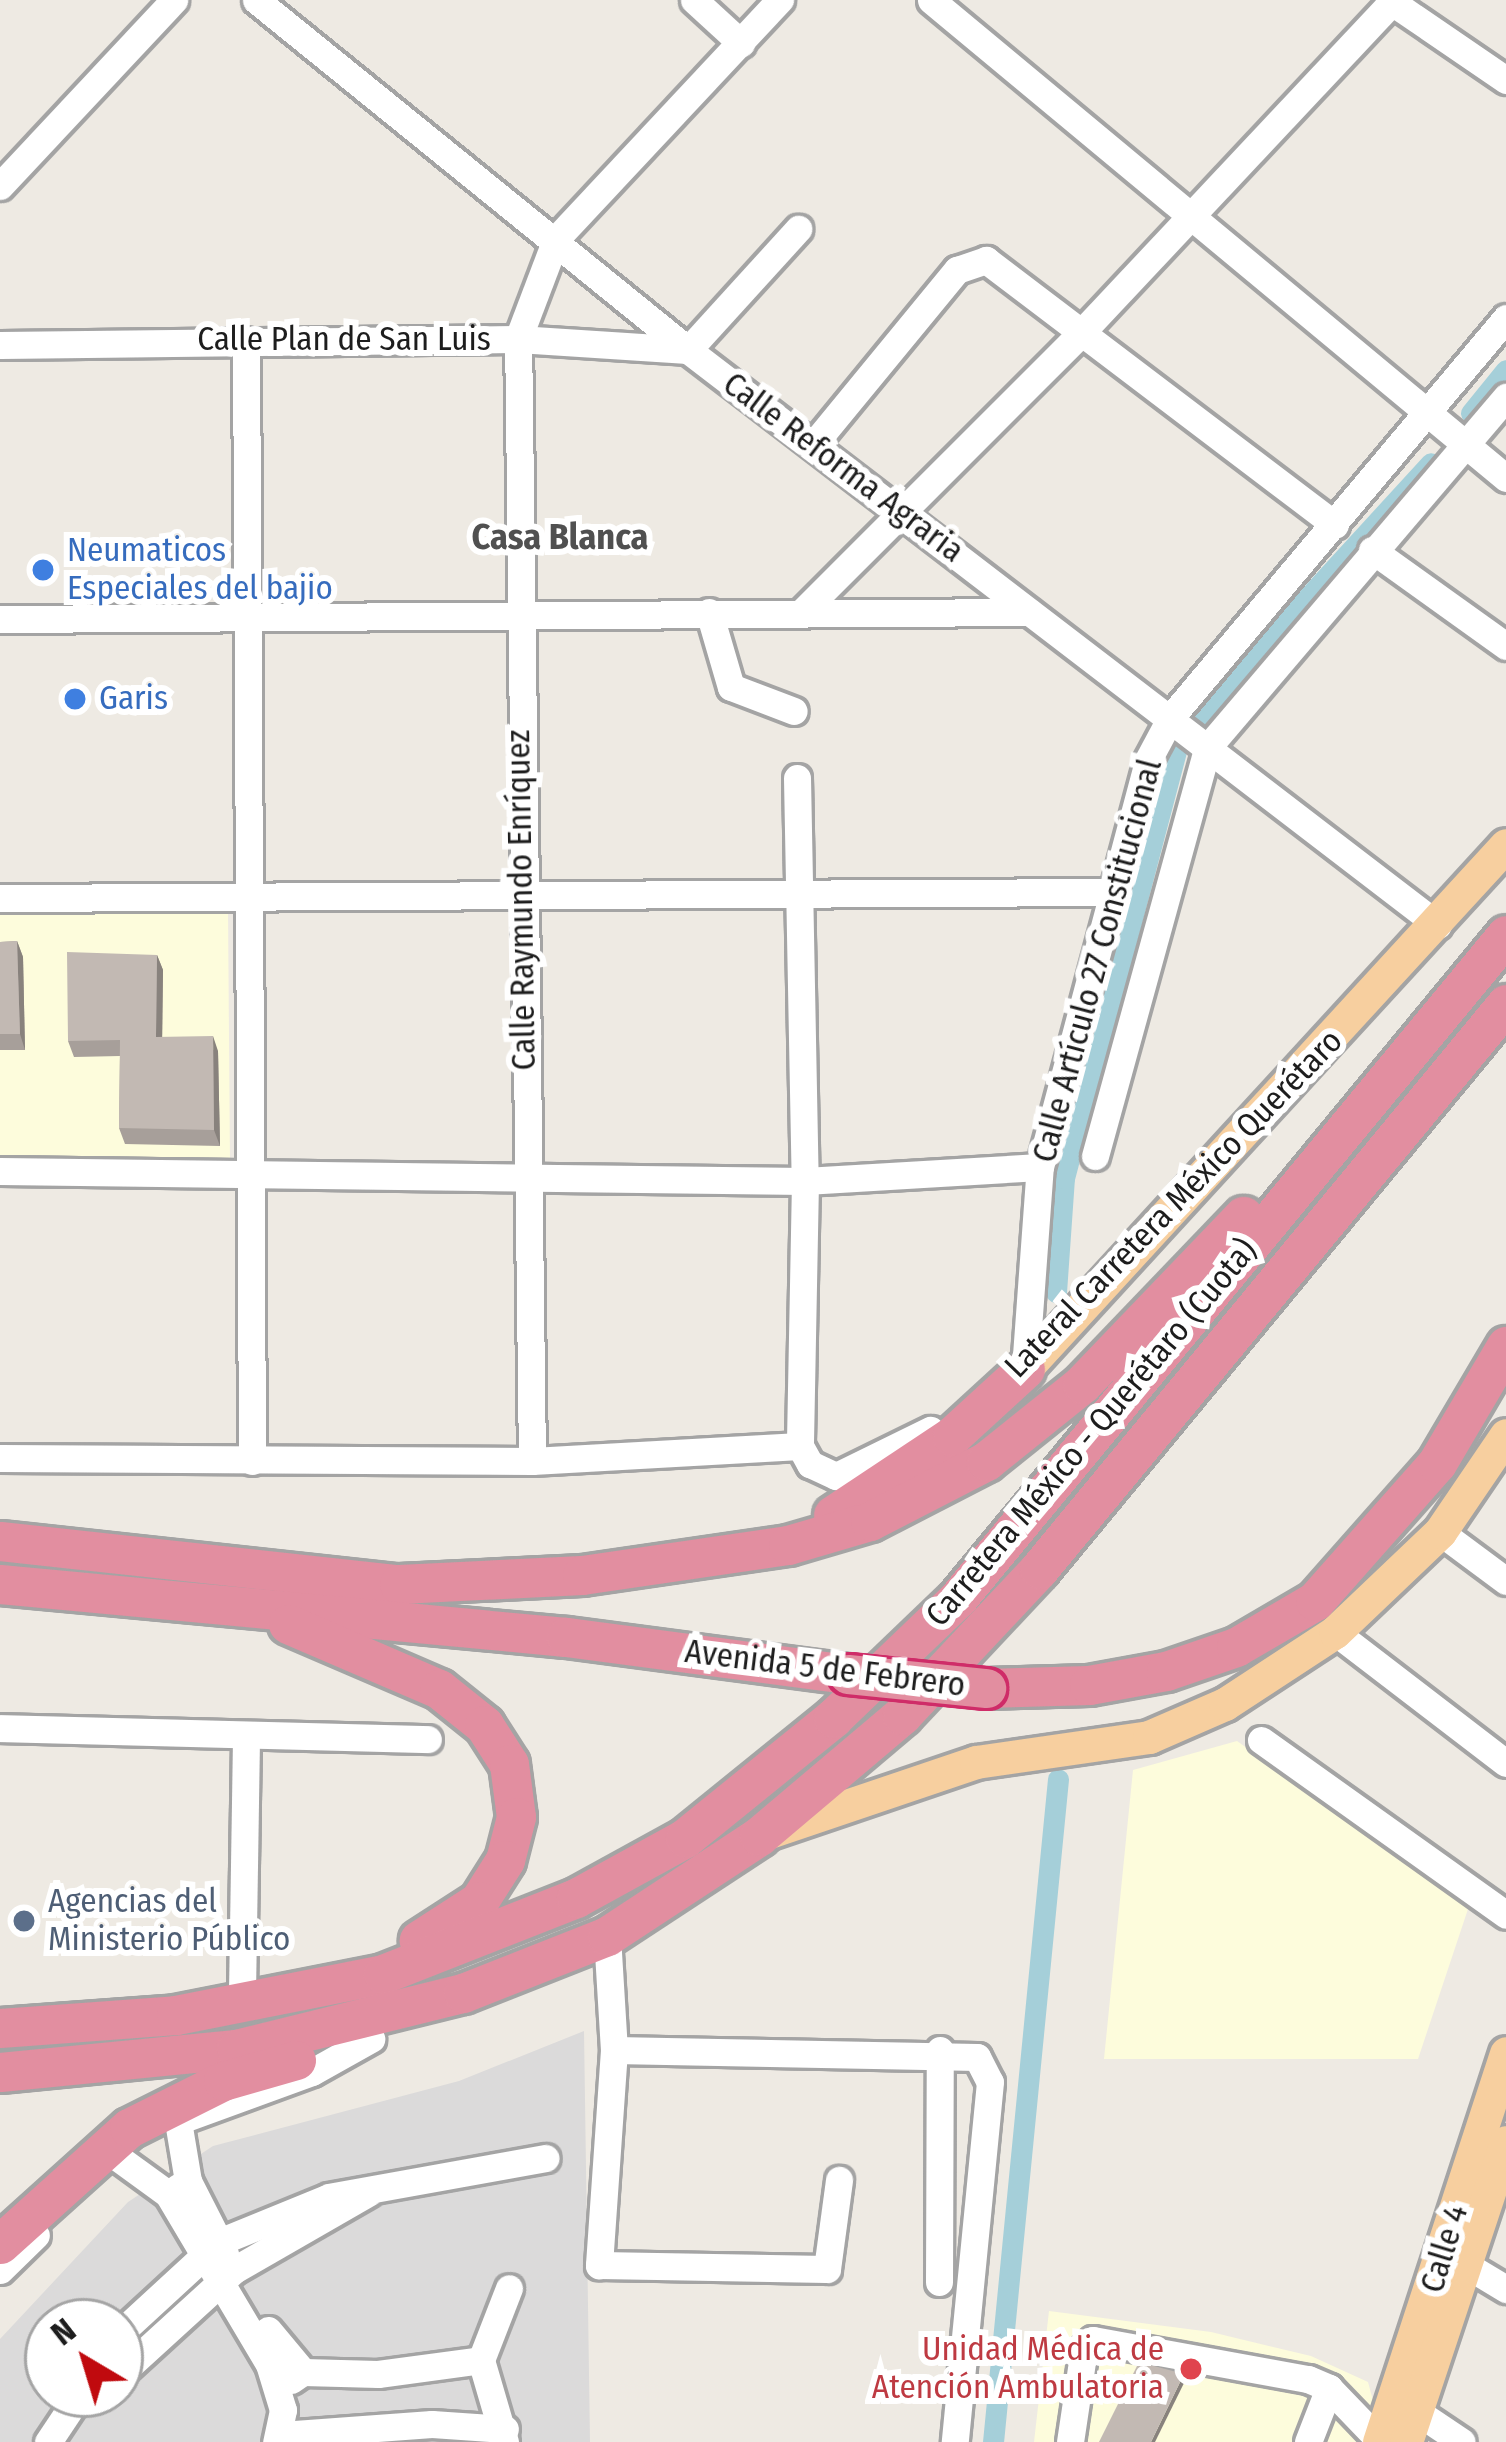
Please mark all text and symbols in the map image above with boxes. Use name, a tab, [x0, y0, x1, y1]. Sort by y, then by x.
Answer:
street label: Calle Plan de San Luis	[197, 320, 491, 360]
street label: Calle Reforma Agraria	[715, 365, 971, 571]
district label: Casa Blanca	[472, 516, 648, 560]
place label: Neumaticos Especiales del bajio	[67, 531, 333, 609]
marker: Neumaticos Especiales del bajio	[30, 557, 56, 583]
place label: Garis	[99, 679, 168, 719]
marker: Garis	[62, 686, 88, 712]
street label: Calle Raymundo Enríquez	[499, 729, 545, 1071]
street label: Calle Artículo 27 Constitucional	[1025, 755, 1171, 1167]
street label: Lateral Carretera México Querétaro	[997, 1022, 1351, 1386]
street label: Carretera México - Querétaro (Cuota)	[918, 1231, 1266, 1635]
street label: Avenida 5 de Febrero	[683, 1632, 967, 1706]
place label: Agencias del Ministerio Público	[48, 1882, 290, 1960]
marker: Agencias del Ministerio Público	[11, 1908, 37, 1934]
street label: Calle 4	[1413, 2200, 1477, 2298]
north arrow	[24, 2298, 144, 2418]
text: N	[44, 2310, 84, 2354]
place label: Unidad Médica de Atención Ambulatoria	[872, 2330, 1164, 2408]
marker: Unidad Médica de Atención Ambulatoria	[1175, 2353, 1207, 2385]

